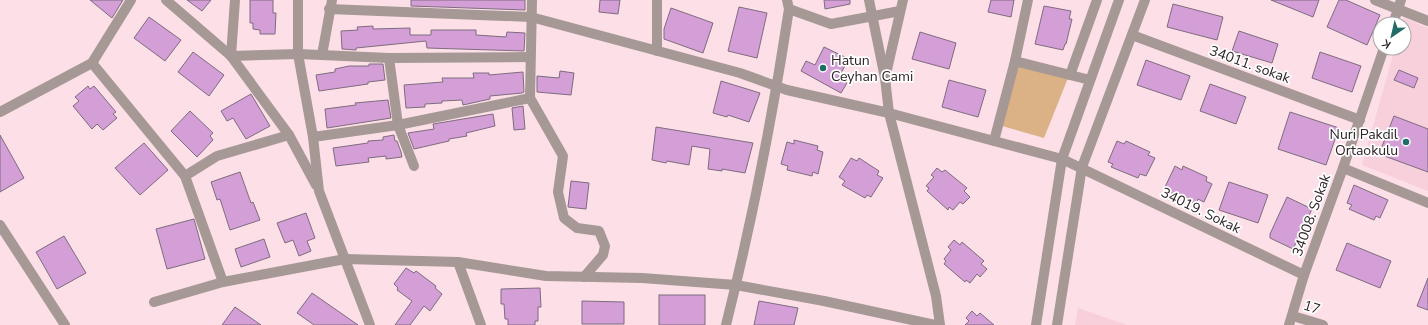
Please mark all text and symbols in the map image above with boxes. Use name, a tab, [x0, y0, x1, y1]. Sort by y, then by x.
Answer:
north arrow	[1372, 16, 1412, 56]
text: K	[1379, 35, 1394, 52]
street label: 34011. sokak	[1207, 41, 1294, 88]
place label: Hatun Ceyhan Cami	[831, 51, 913, 86]
marker: Hatun Ceyhan Cami	[818, 63, 828, 73]
place label: Nuri Pakdil Ortaokulu	[1330, 125, 1399, 160]
marker: Nuri Pakdil Ortaokulu	[1401, 137, 1411, 147]
street label: 34008. Sokak	[1288, 170, 1336, 259]
street label: 34019. Sokak	[1158, 183, 1245, 238]
street label: 17	[1301, 296, 1323, 319]

